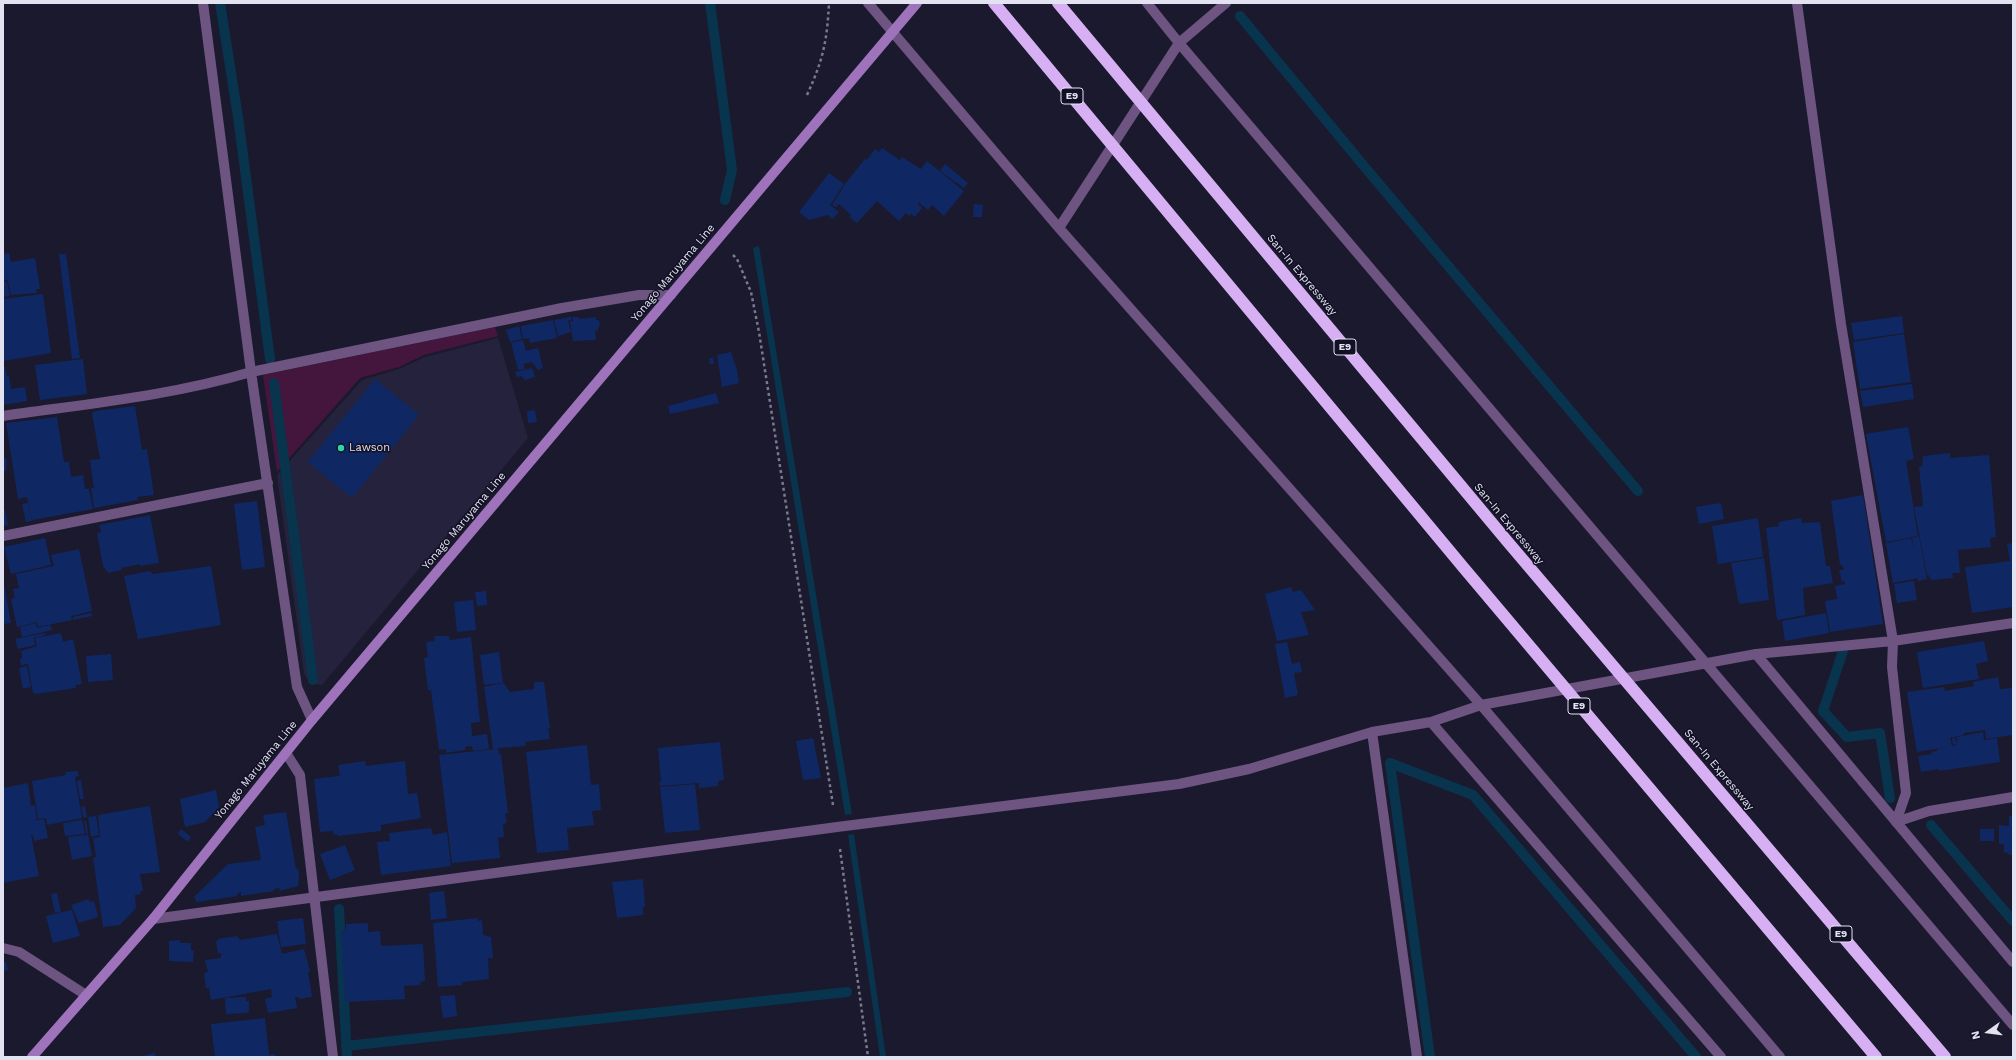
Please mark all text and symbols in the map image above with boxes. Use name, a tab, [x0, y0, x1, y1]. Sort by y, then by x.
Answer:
road number: E9	[1061, 88, 1083, 104]
street label: Yonago Maruyama Line	[628, 222, 718, 324]
street label: San-In Expressway	[1264, 232, 1340, 318]
road number: E9	[1334, 339, 1356, 355]
place label: Lawson	[349, 441, 390, 455]
marker: Lawson	[336, 443, 346, 453]
street label: Yonago Maruyama Line	[419, 470, 509, 572]
street label: San-In Expressway	[1471, 481, 1547, 567]
road number: E9	[1568, 698, 1590, 714]
street label: Yonago Maruyama Line	[212, 718, 300, 822]
street label: San-In Expressway	[1681, 727, 1757, 813]
road number: E9	[1830, 926, 1852, 942]
north arrow	[1968, 1012, 2008, 1052]
text: N	[1969, 1029, 1983, 1041]

